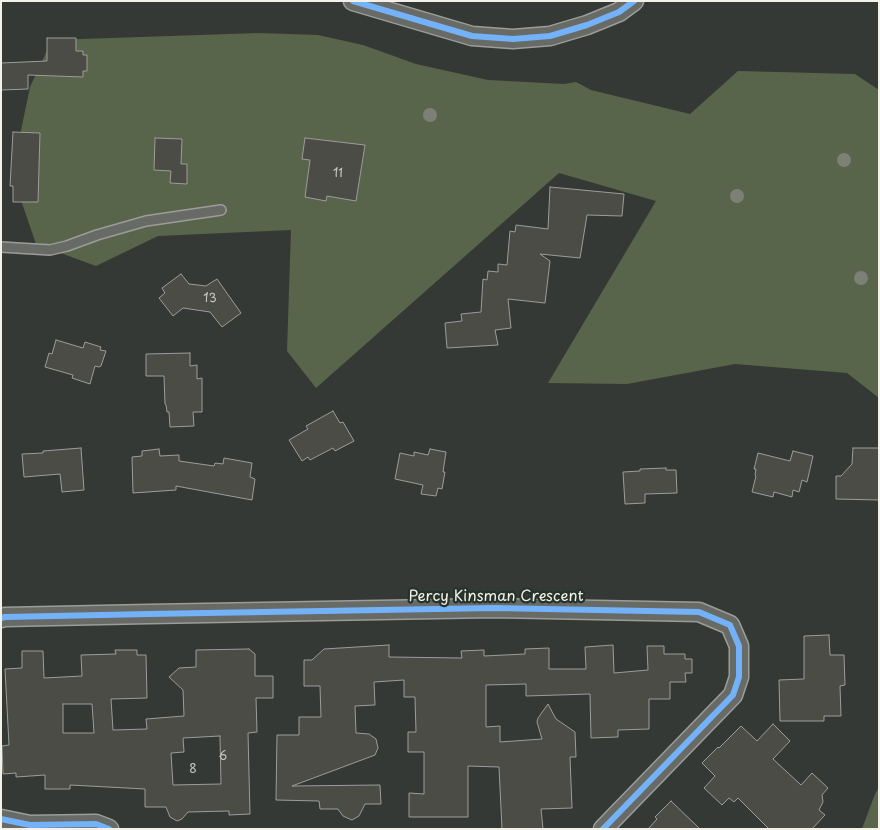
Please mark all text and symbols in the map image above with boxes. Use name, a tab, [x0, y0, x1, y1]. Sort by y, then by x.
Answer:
house number: 11	[333, 167, 343, 181]
house number: 13	[203, 292, 217, 306]
street label: Percy Kinsman Crescent	[408, 588, 584, 606]
house number: 6	[219, 750, 227, 764]
house number: 8	[189, 763, 197, 777]

